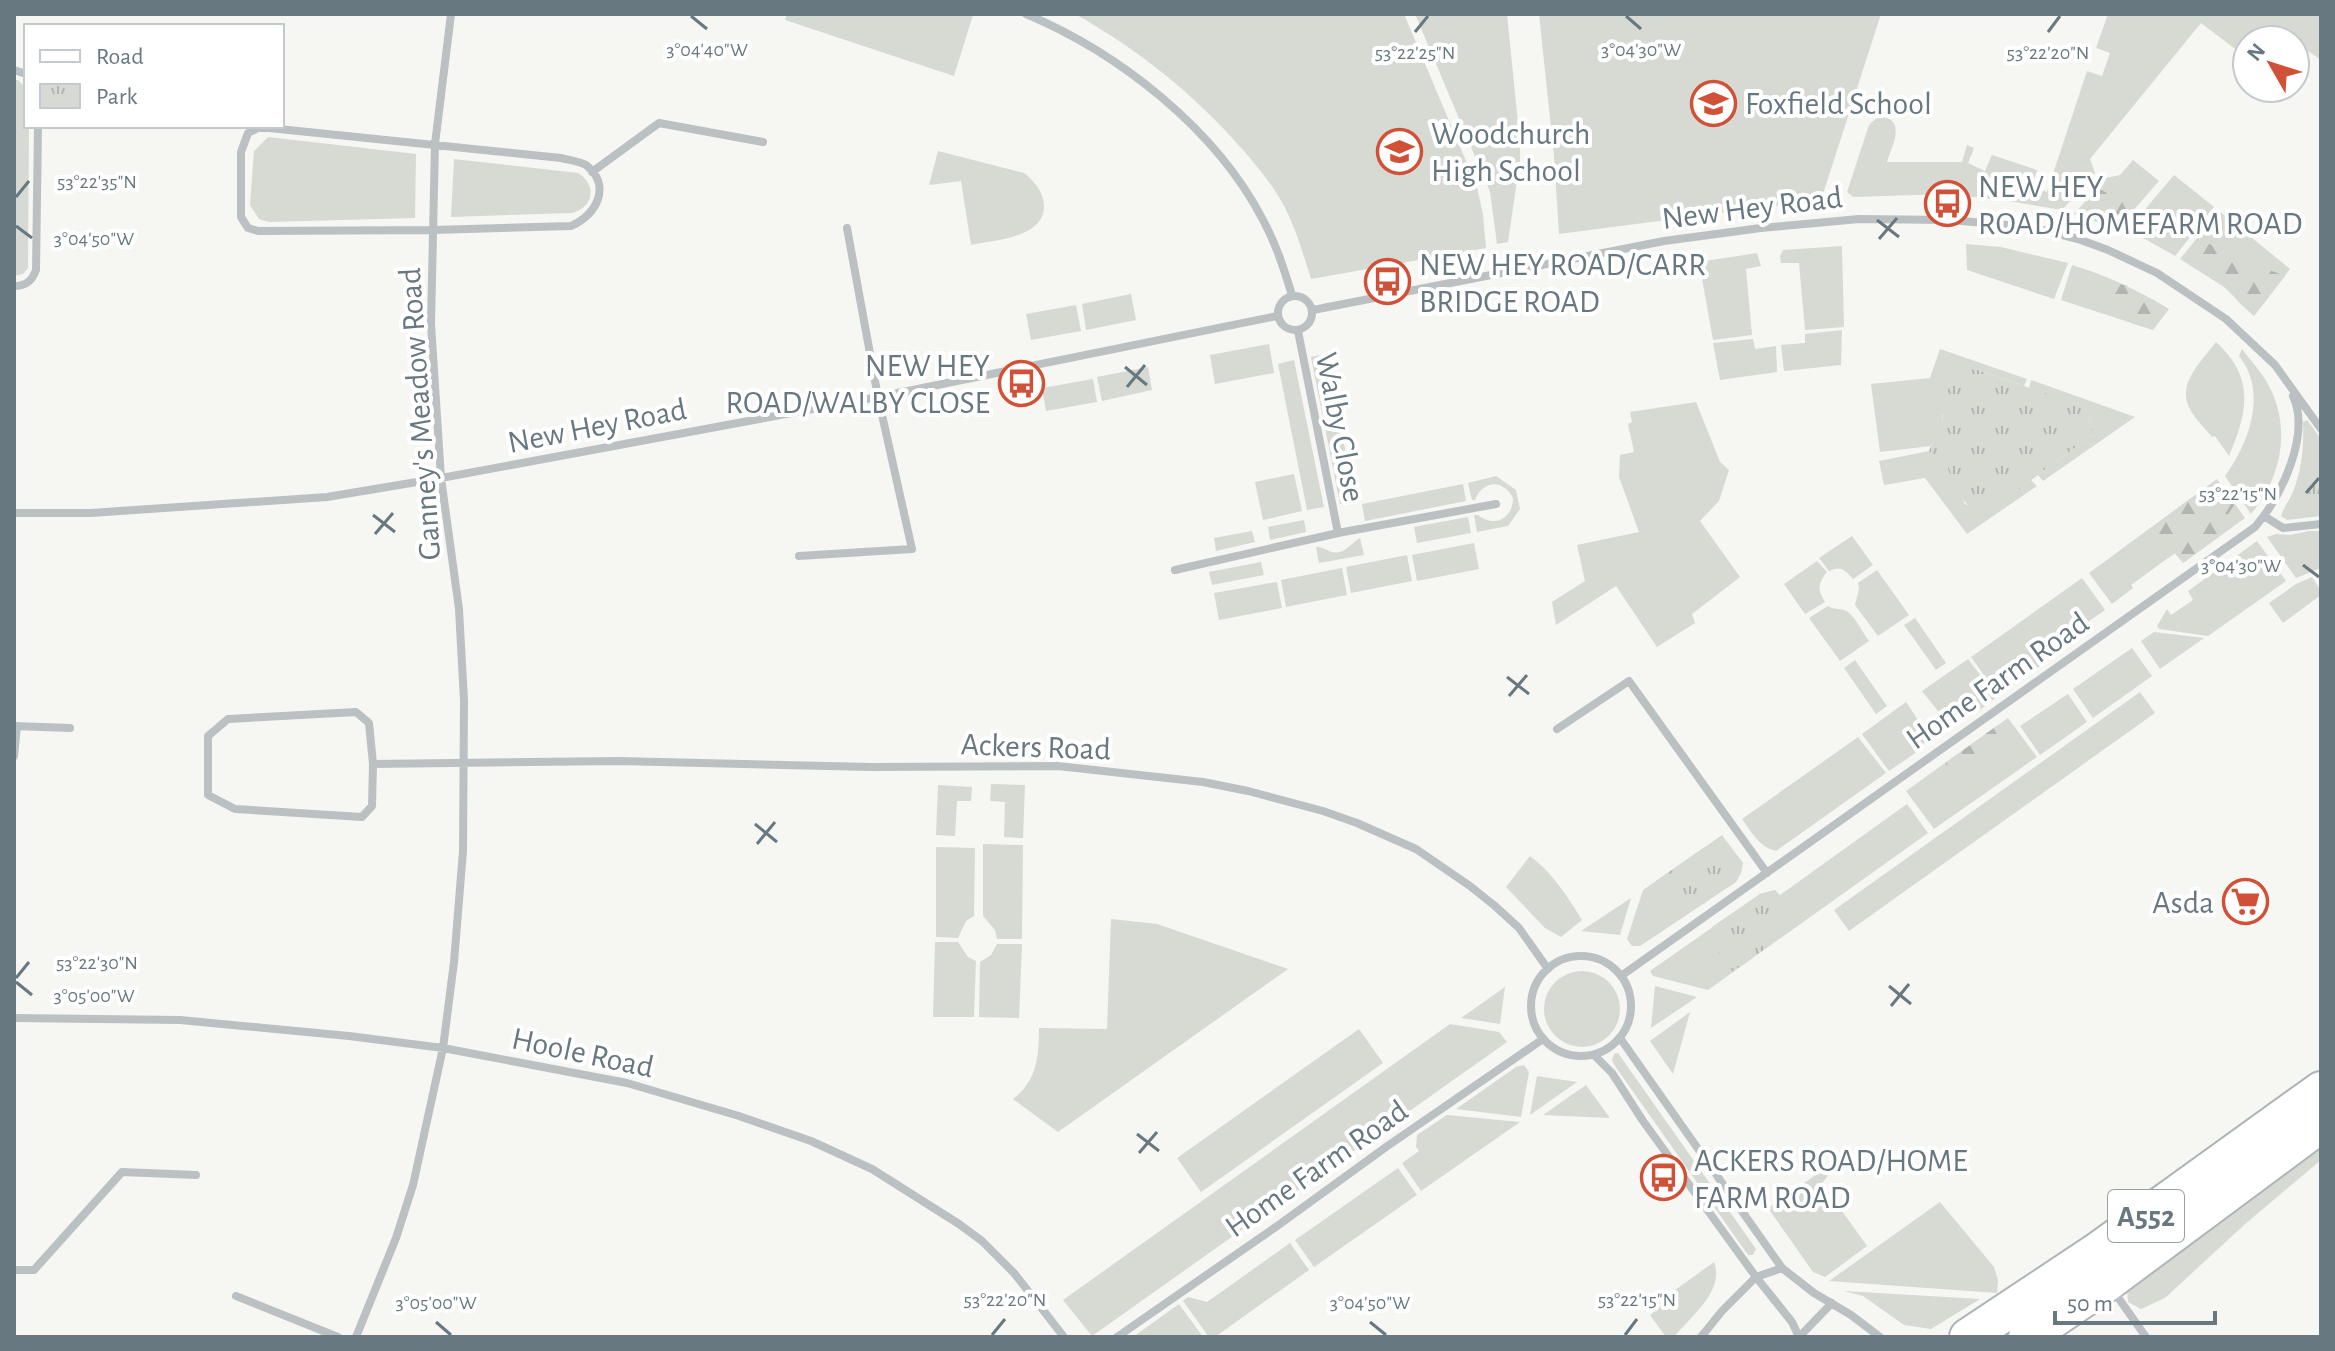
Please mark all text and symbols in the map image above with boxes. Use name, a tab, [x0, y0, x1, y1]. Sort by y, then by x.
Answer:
legend	[24, 24, 284, 128]
north arrow	[2231, 24, 2311, 104]
text: N	[2243, 39, 2270, 65]
text: 3°04'40"W	[666, 40, 748, 60]
text: 3°04'30"W	[1601, 40, 1681, 60]
text: 53°22'25"N	[1375, 43, 1455, 63]
text: 53°22'20"N	[2007, 43, 2089, 63]
text: Road	[96, 45, 144, 69]
school or university icon: Foxfield School	[1690, 79, 1738, 127]
text: Park	[96, 85, 137, 109]
place label: Foxfield School	[1745, 88, 1932, 120]
place label: Woodchurch High School	[1431, 118, 1590, 187]
school or university icon: Woodchurch High School	[1376, 127, 1424, 175]
place label: NEW HEY ROAD/HOMEFARM ROAD	[1978, 171, 2302, 240]
text: 53°22'35"N	[57, 172, 137, 192]
bus stop icon: NEW HEY ROAD/HOMEFARM ROAD	[1923, 180, 1971, 228]
street label: New Hey Road	[1660, 181, 1844, 235]
text: 3°04'50"W	[54, 229, 134, 249]
place label: NEW HEY ROAD/CARR BRIDGE ROAD	[1419, 249, 1706, 318]
bus stop icon: NEW HEY ROAD/CARR BRIDGE ROAD	[1364, 258, 1412, 306]
street label: Ganney's Meadow Road	[394, 266, 446, 561]
place label: NEW HEY ROAD/WALBY CLOSE	[726, 350, 990, 419]
street label: Walby Close	[1310, 350, 1370, 505]
bus stop icon: NEW HEY ROAD/WALBY CLOSE	[997, 359, 1045, 407]
street label: New Hey Road	[505, 393, 689, 459]
text: 53°22'15"N	[2199, 484, 2277, 504]
text: 3°04'30"W	[2201, 556, 2281, 576]
street label: Home Farm Road	[1901, 606, 2095, 755]
street label: Ackers Road	[960, 728, 1112, 766]
supermarket icon: Asda	[2221, 878, 2269, 926]
place label: Asda	[2152, 887, 2214, 919]
text: 53°22'30"N	[56, 953, 138, 973]
text: 3°05'00"W	[53, 986, 135, 1006]
street label: Hoole Road	[509, 1022, 657, 1084]
street label: Home Farm Road	[1220, 1094, 1414, 1243]
place label: ACKERS ROAD/HOME FARM ROAD	[1694, 1145, 1968, 1214]
bus stop icon: ACKERS ROAD/HOME FARM ROAD	[1639, 1154, 1687, 1202]
road number: A552	[2108, 1190, 2184, 1242]
scale bar	[2055, 1275, 2215, 1325]
text: 53°22'20"N	[964, 1290, 1046, 1310]
text: 53°22'15"N	[1598, 1290, 1676, 1310]
text: 50 m	[2067, 1292, 2113, 1316]
text: 3°05'00"W	[395, 1293, 477, 1313]
text: 3°04'50"W	[1330, 1293, 1410, 1313]

